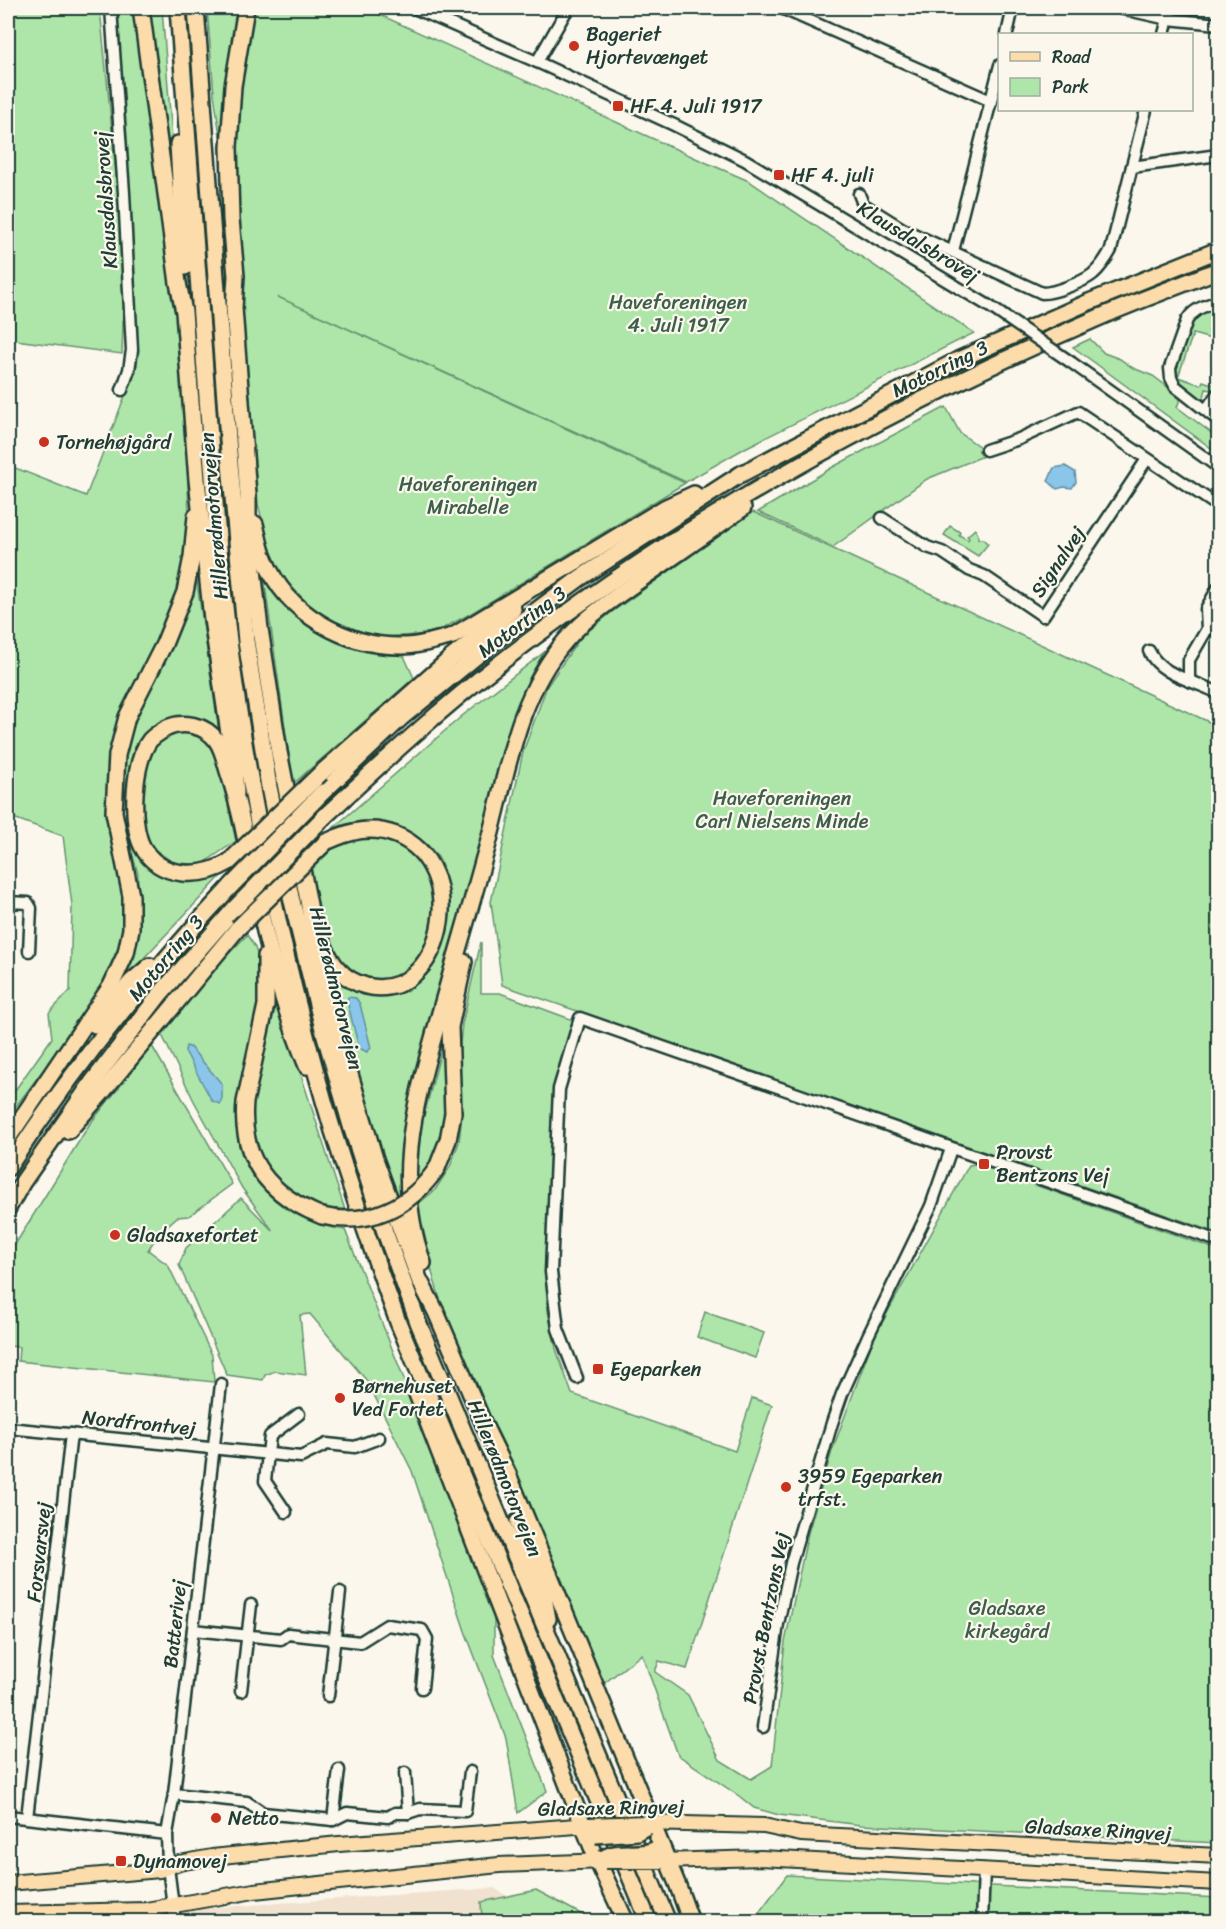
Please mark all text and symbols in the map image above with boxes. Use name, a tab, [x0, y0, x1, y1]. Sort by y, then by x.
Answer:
place label: Bageriet Hjortevænget	[586, 17, 709, 75]
legend	[998, 33, 1193, 111]
marker: Bageriet Hjortevænget	[567, 39, 581, 53]
text: Road	[1052, 41, 1092, 73]
text: Park	[1052, 71, 1089, 103]
place label: HF 4. Juli 1917	[630, 89, 763, 124]
marker: HF 4. Juli 1917	[611, 99, 625, 113]
street label: Klausdalsbrovej	[84, 129, 128, 270]
place label: HF 4. juli	[791, 158, 875, 193]
marker: HF 4. juli	[772, 168, 786, 182]
street label: Klausdalsbrovej	[850, 192, 987, 293]
park label: Haveforeningen 4. Juli 1917	[609, 285, 747, 343]
street label: Motorring 3	[885, 330, 995, 408]
place label: Tornehøjgård	[56, 425, 172, 460]
street label: Hillerødmotorvejen	[189, 431, 239, 601]
marker: Tornehøjgård	[37, 435, 51, 449]
park label: Haveforeningen Mirabelle	[399, 467, 537, 525]
street label: Signalvej	[1021, 519, 1095, 605]
street label: Motorring 3	[470, 577, 574, 667]
park label: Haveforeningen Carl Nielsens Minde	[696, 781, 869, 839]
street label: Hillerødmotorvejen	[299, 902, 373, 1074]
street label: Motorring 3	[119, 907, 213, 1009]
place label: Provst Bentzons Vej	[996, 1135, 1110, 1193]
marker: Provst Bentzons Vej	[977, 1157, 991, 1171]
place label: Gladsaxefortet	[127, 1218, 259, 1253]
marker: Gladsaxefortet	[108, 1228, 122, 1242]
place label: Egeparken	[610, 1352, 702, 1387]
marker: Egeparken	[591, 1362, 605, 1376]
place label: Børnehuset Ved Fortet	[352, 1369, 453, 1427]
marker: Børnehuset Ved Fortet	[333, 1391, 347, 1405]
street label: Hillerødmotorvejen	[457, 1394, 553, 1563]
street label: Nordfrontvej	[80, 1400, 198, 1446]
place label: 3959 Egeparken trfst.	[798, 1459, 942, 1517]
marker: 3959 Egeparken trfst.	[779, 1480, 793, 1494]
street label: Forsvarsvej	[16, 1500, 62, 1604]
street label: Provst Bentzons Vej	[732, 1529, 800, 1707]
street label: Batterivej	[153, 1577, 197, 1670]
park label: Gladsaxe kirkegård	[965, 1591, 1051, 1649]
street label: Gladsaxe Ringvej	[537, 1789, 685, 1827]
place label: Netto	[228, 1801, 279, 1836]
street label: Gladsaxe Ringvej	[1024, 1809, 1173, 1851]
marker: Netto	[209, 1811, 223, 1825]
place label: Dynamovej	[133, 1844, 228, 1879]
marker: Dynamovej	[114, 1854, 128, 1868]

